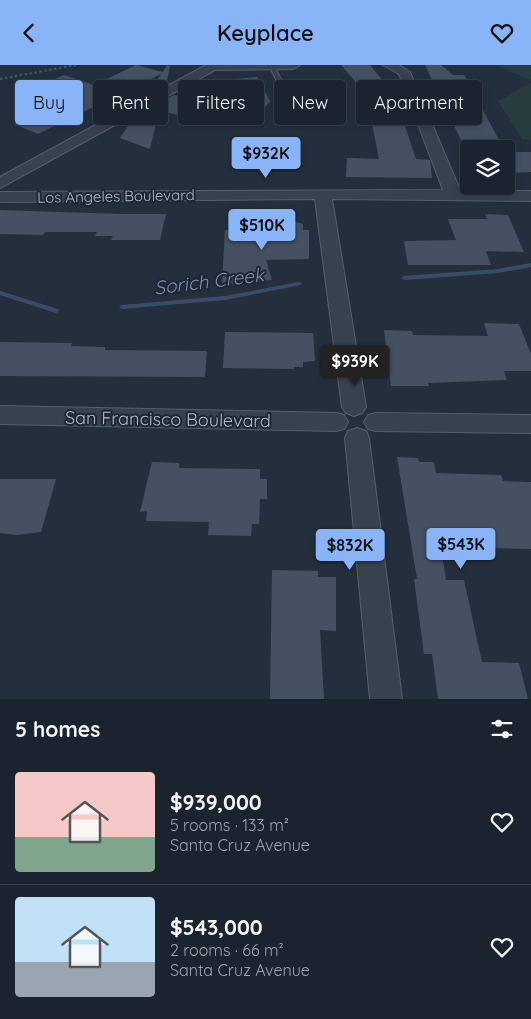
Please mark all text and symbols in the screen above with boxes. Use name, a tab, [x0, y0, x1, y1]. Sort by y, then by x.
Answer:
icon: back	[15, 19, 43, 47]
text: Keyplace	[217, 19, 314, 47]
icon: heart	[488, 19, 516, 47]
chip: Buy	[15, 80, 83, 125]
chip: Rent	[93, 80, 168, 125]
chip: Filters	[178, 80, 264, 125]
chip: New	[274, 80, 346, 125]
chip: Apartment	[356, 80, 482, 125]
pin: $932K	[231, 137, 301, 179]
map controls	[460, 140, 515, 195]
button: layers	[460, 140, 515, 195]
text: $932K	[243, 143, 289, 163]
street label: Los Angeles Boulevard	[37, 185, 195, 207]
pin: $510K	[227, 209, 297, 251]
text: $510K	[239, 215, 285, 235]
water label: Sorich Creek	[153, 262, 267, 300]
pin: $939K	[320, 345, 390, 387]
text: $939K	[332, 351, 378, 371]
street label: San Francisco Boulevard	[65, 406, 271, 432]
pin: $543K	[426, 527, 496, 570]
pin: $832K	[315, 529, 385, 571]
text: $543K	[437, 534, 485, 554]
text: $832K	[327, 535, 373, 555]
icon: filters	[488, 715, 516, 743]
text: 5 homes	[15, 716, 100, 742]
text: $939,000	[170, 789, 262, 815]
icon: home	[55, 792, 115, 852]
icon: heart	[488, 808, 516, 836]
text: 5 rooms · 133 m²	[170, 815, 289, 835]
text: Santa Cruz Avenue	[170, 835, 310, 855]
text: $543,000	[170, 914, 263, 940]
icon: home	[55, 917, 115, 977]
icon: heart	[488, 933, 516, 961]
text: 2 rooms · 66 m²	[170, 940, 284, 960]
text: Santa Cruz Avenue	[170, 960, 310, 980]

